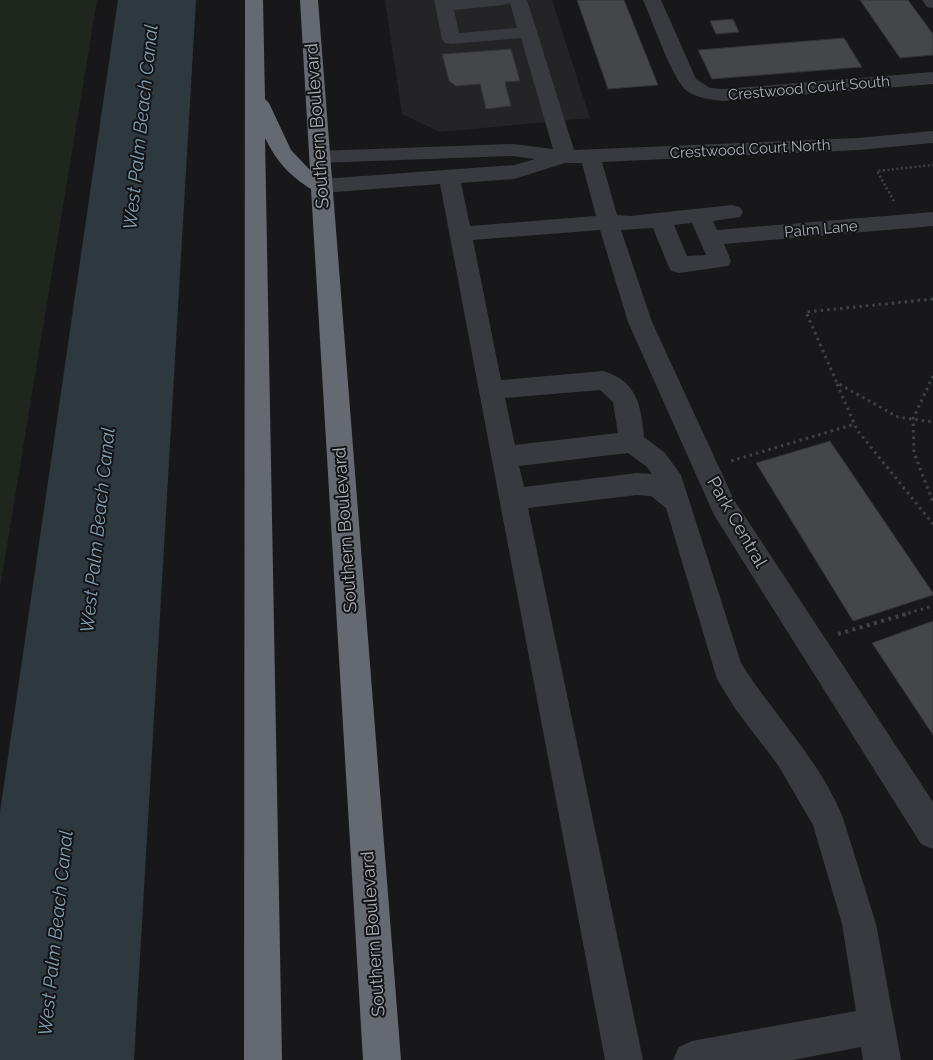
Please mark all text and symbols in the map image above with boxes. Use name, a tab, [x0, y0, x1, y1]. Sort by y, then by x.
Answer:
water label: West Palm Beach Canal	[118, 23, 162, 231]
street label: Southern Boulevard	[300, 43, 333, 209]
street label: Crestwood Court South	[727, 72, 891, 104]
street label: Crestwood Court North	[669, 136, 831, 162]
street label: Palm Lane	[784, 217, 859, 241]
water label: West Palm Beach Canal	[75, 426, 119, 634]
street label: Southern Boulevard	[328, 447, 361, 613]
street label: Park Central	[703, 472, 772, 571]
water label: West Palm Beach Canal	[33, 829, 77, 1037]
street label: Southern Boulevard	[356, 851, 389, 1017]

